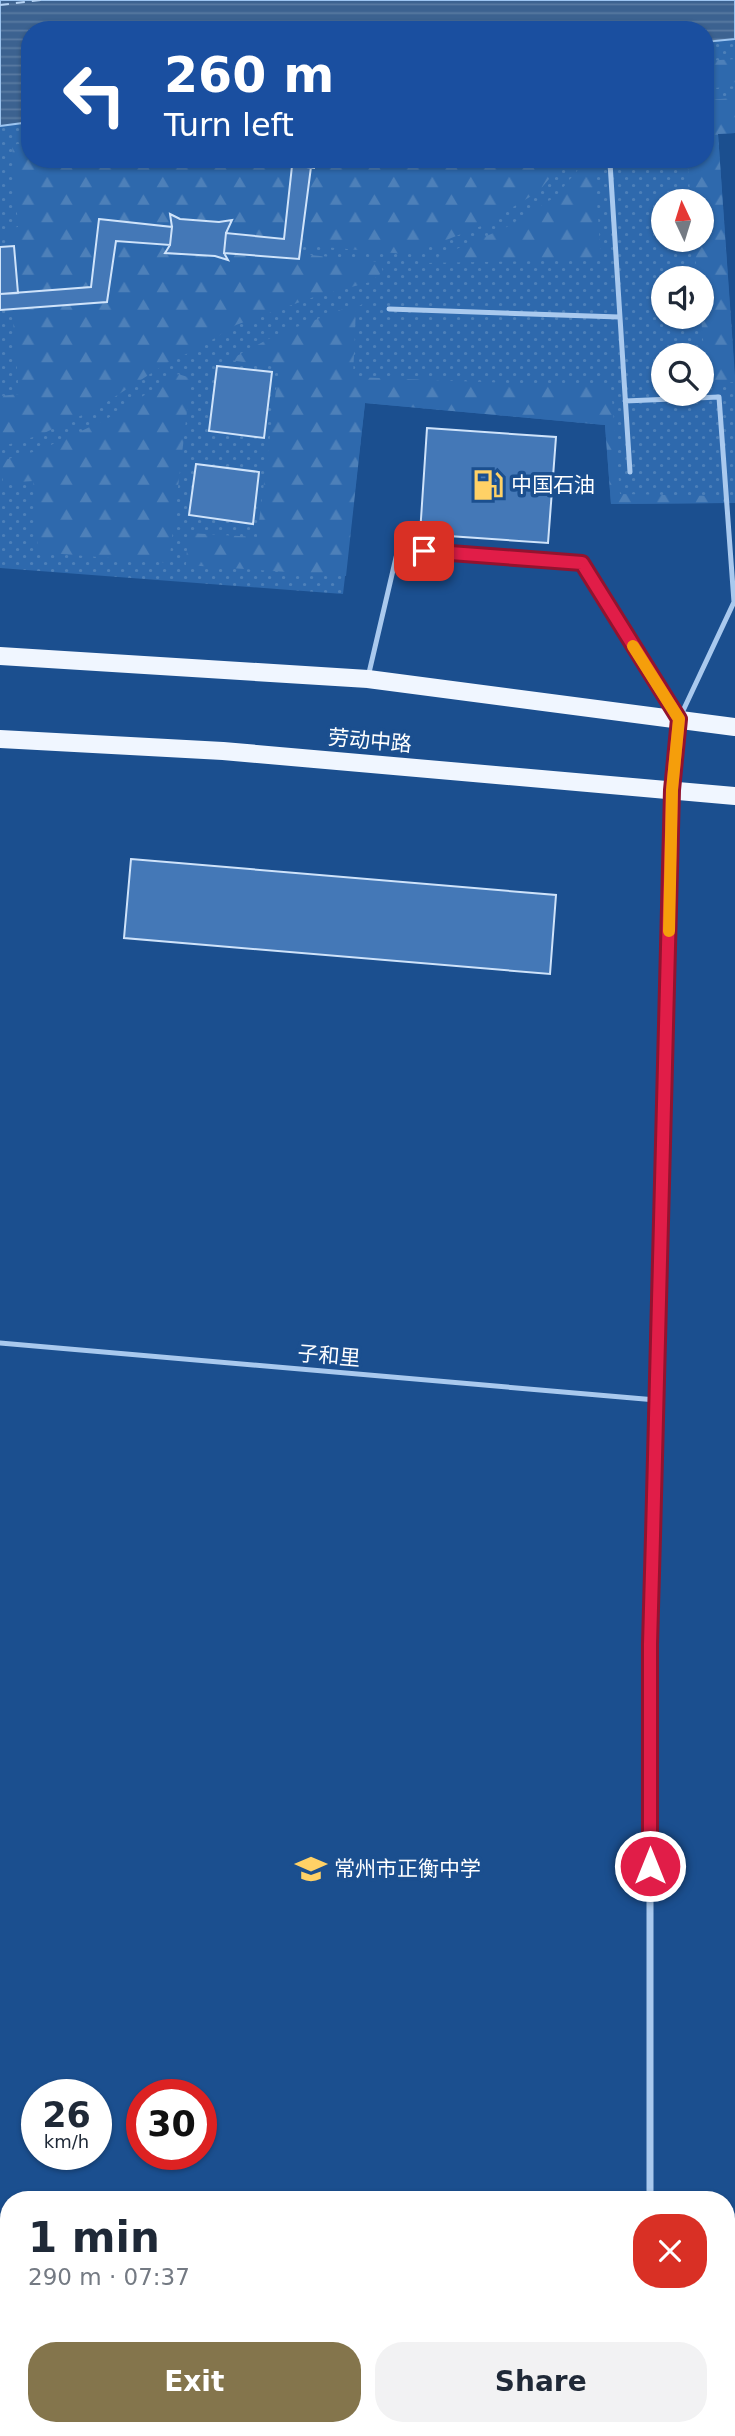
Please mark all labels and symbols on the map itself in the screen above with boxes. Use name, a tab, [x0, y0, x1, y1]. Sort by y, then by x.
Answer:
north arrow	[651, 189, 714, 252]
fuel station icon: 中国石油	[471, 468, 505, 502]
place label: 中国石油	[511, 473, 595, 497]
pin	[394, 521, 454, 581]
street label: 劳动中路	[327, 725, 413, 757]
street label: 子和里	[297, 1341, 361, 1371]
position arrow	[613, 1829, 687, 1903]
school or university icon: 常州市正衡中学	[294, 1852, 328, 1886]
place label: 常州市正衡中学	[334, 1857, 481, 1881]
speed limit sign: 30	[126, 2079, 217, 2170]

